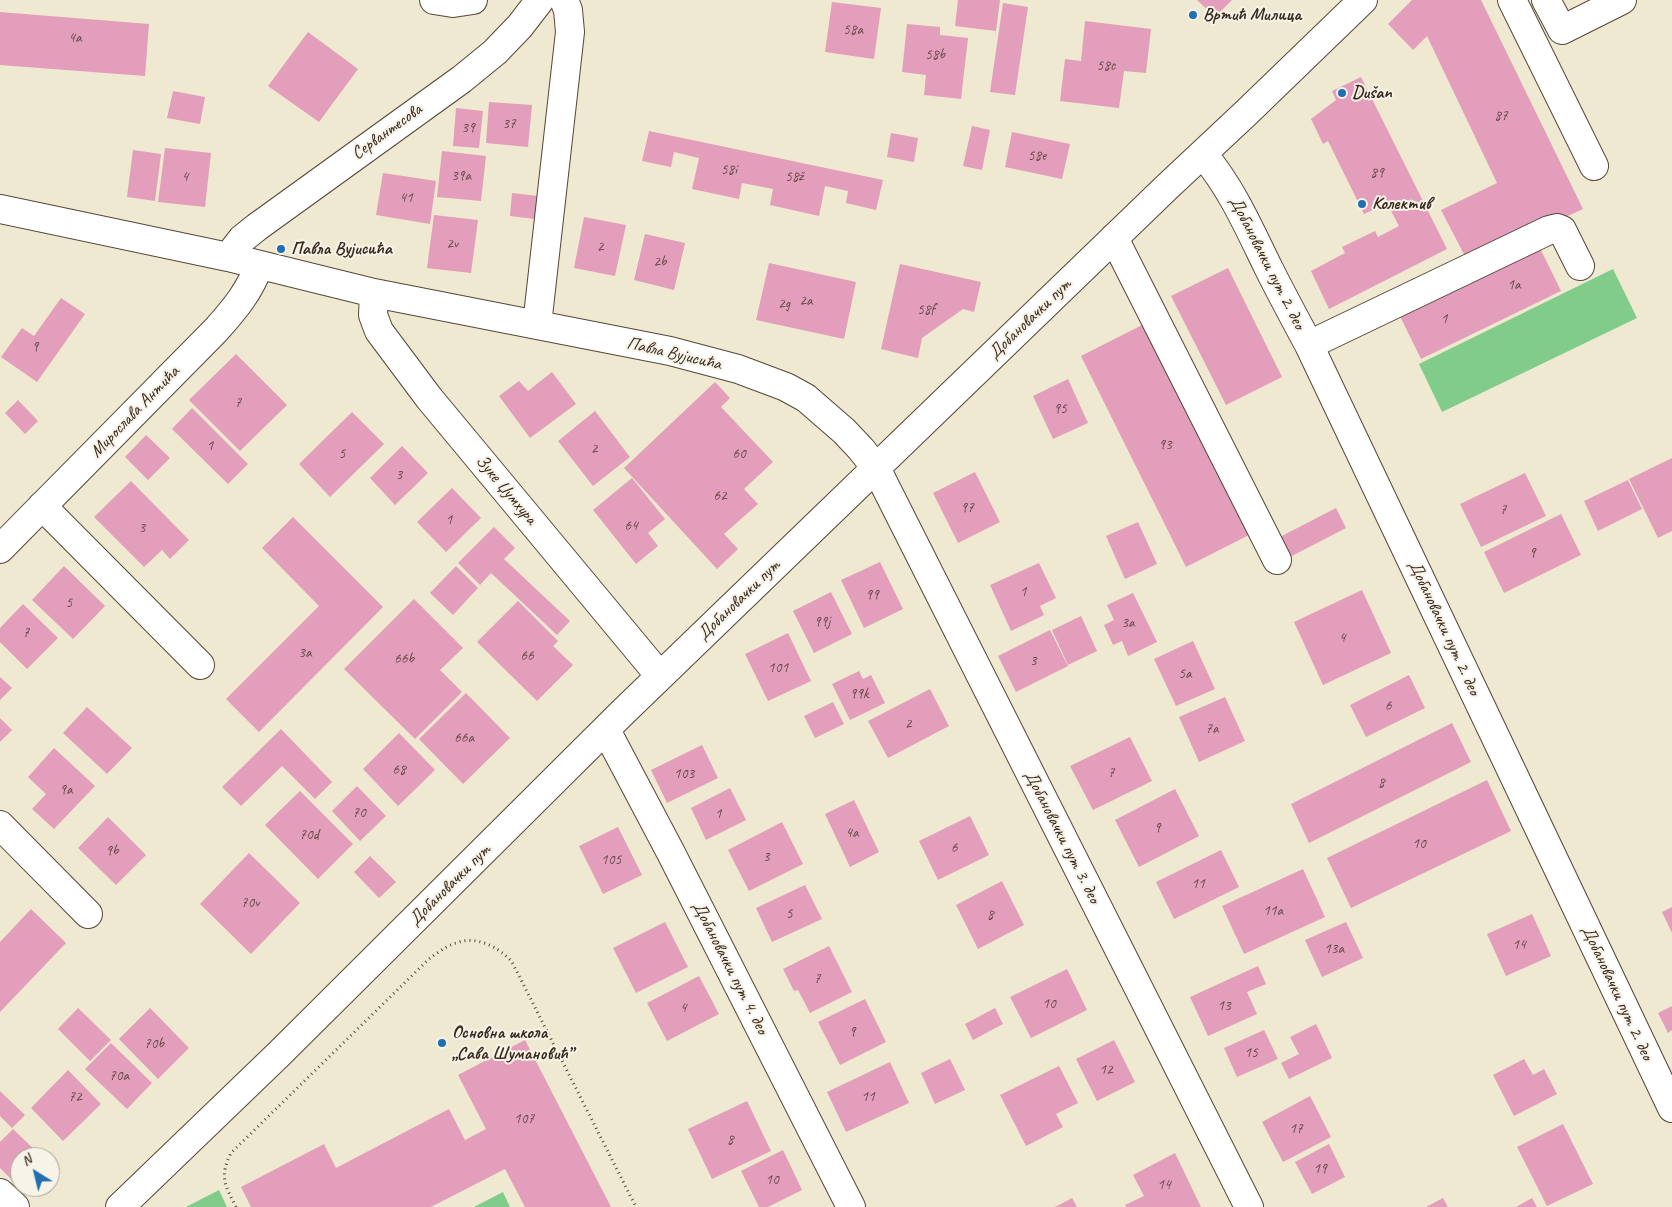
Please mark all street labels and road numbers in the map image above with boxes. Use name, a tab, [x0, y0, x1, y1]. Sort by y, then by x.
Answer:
street label: Сервантесова	[348, 99, 426, 165]
street label: Добановачки пут 2. део	[1224, 193, 1310, 333]
street label: Добановачки пут	[984, 274, 1076, 364]
street label: Павла Вујисића	[625, 333, 723, 375]
street label: Мирослава Антића	[86, 362, 184, 462]
street label: Зуке Џумхура	[471, 451, 541, 529]
street label: Добановачки пут	[693, 555, 785, 645]
street label: Добановачки пут 2. део	[1403, 557, 1485, 699]
street label: Добановачки пут 3. део	[1019, 767, 1105, 907]
street label: Добановачки пут	[404, 839, 496, 931]
street label: Добановачки пут 4. део	[687, 898, 773, 1038]
street label: Добановачки пут 2. део	[1576, 922, 1658, 1064]

